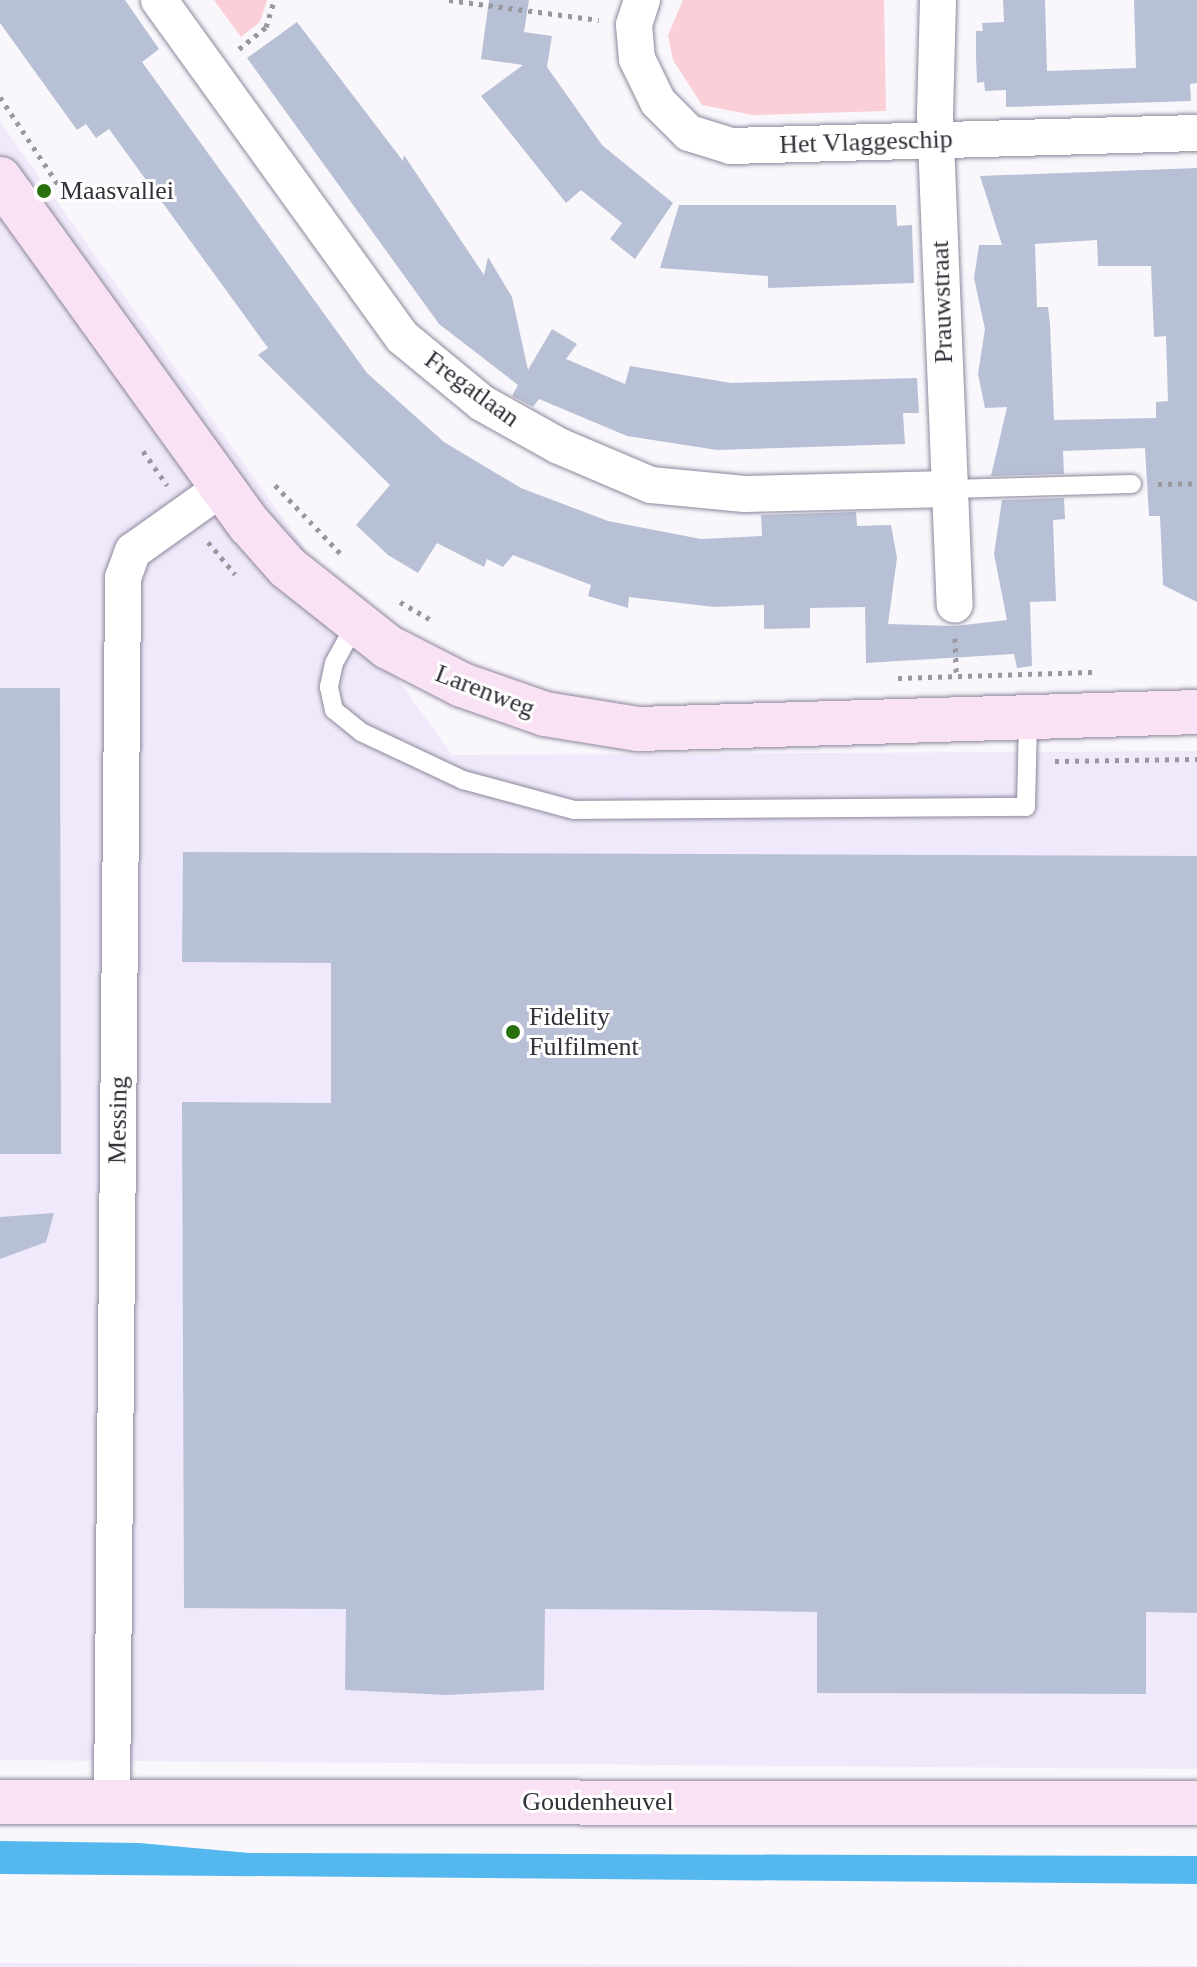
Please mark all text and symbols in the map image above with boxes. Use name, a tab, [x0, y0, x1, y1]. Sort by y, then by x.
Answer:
street label: Het Vlaggeschip	[779, 123, 953, 161]
place label: Maasvallei	[60, 175, 174, 207]
marker: Maasvallei	[35, 182, 53, 200]
street label: Prauwstraat	[924, 240, 960, 364]
street label: Fregatlaan	[418, 344, 526, 434]
street label: Larenweg	[431, 658, 539, 724]
place label: Fidelity Fulfilment	[529, 1001, 639, 1062]
marker: Fidelity Fulfilment	[504, 1023, 522, 1041]
street label: Messing	[102, 1076, 134, 1164]
street label: Goudenheuvel	[522, 1786, 674, 1818]

